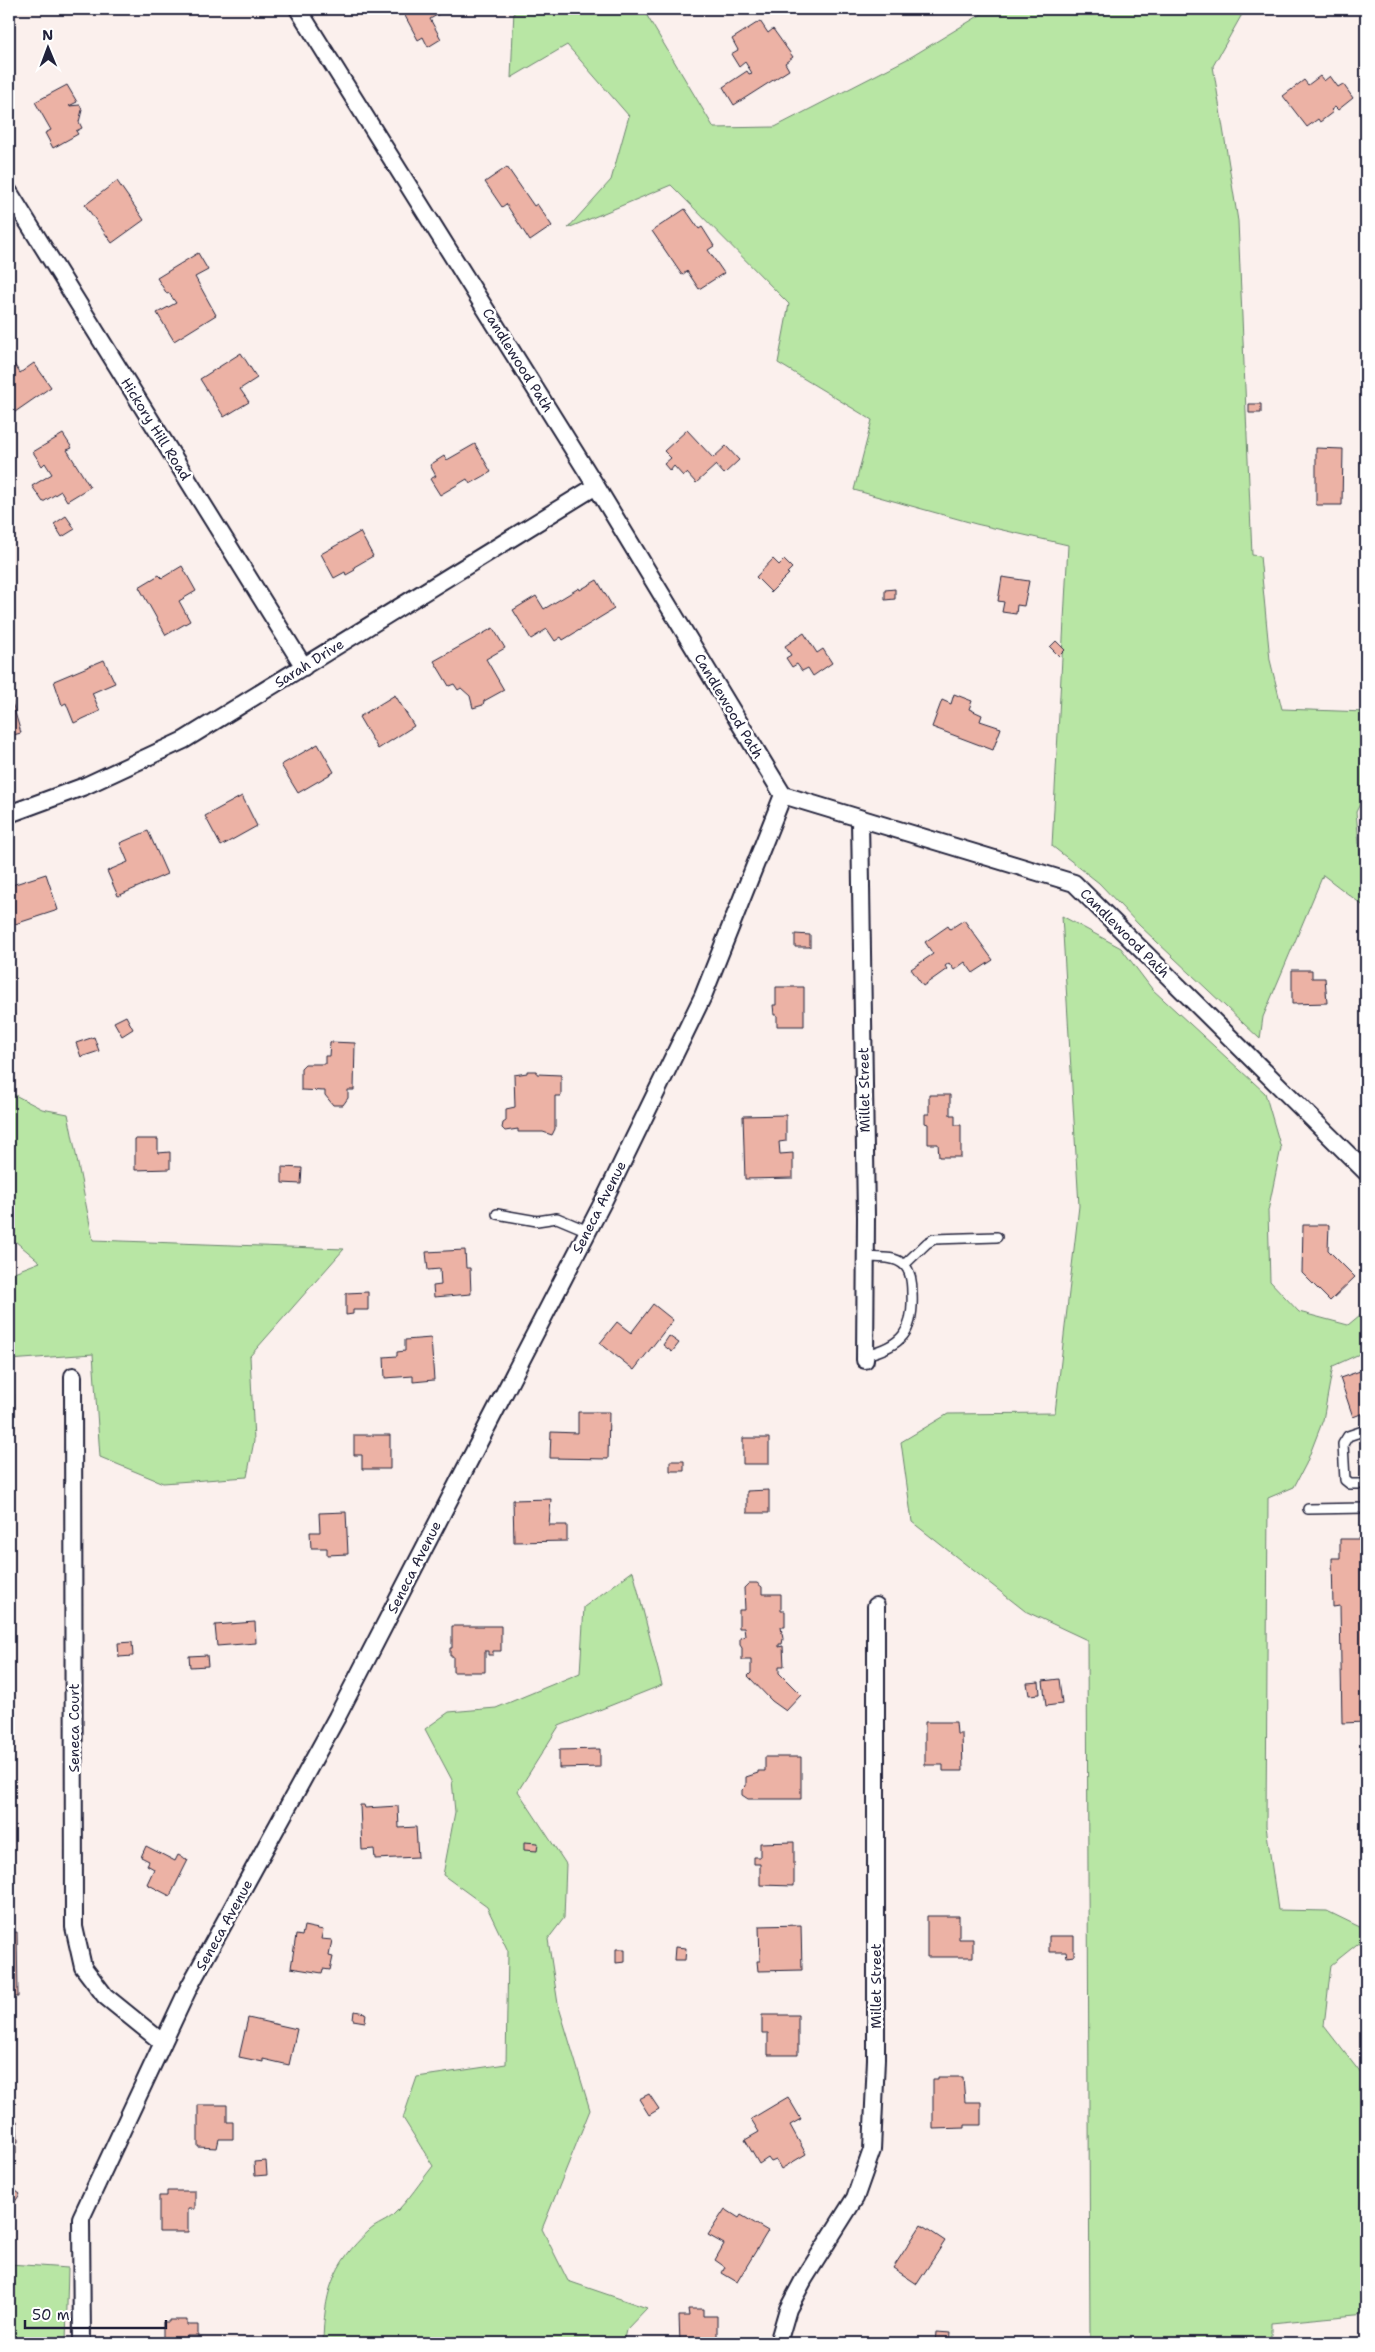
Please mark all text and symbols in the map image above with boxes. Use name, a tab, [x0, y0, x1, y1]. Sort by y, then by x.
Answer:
north arrow	[22, 22, 72, 72]
text: N	[42, 26, 53, 44]
street label: Candlewood Path	[479, 305, 557, 415]
street label: Hickory Hill Road	[117, 374, 195, 484]
street label: Sarah Drive	[271, 635, 347, 691]
street label: Candlewood Path	[690, 650, 768, 762]
street label: Candlewood Path	[1076, 884, 1174, 982]
street label: Millet Street	[854, 1047, 874, 1133]
street label: Seneca Avenue	[568, 1158, 630, 1256]
street label: Seneca Avenue	[383, 1518, 445, 1616]
street label: Seneca Court	[65, 1683, 83, 1773]
street label: Seneca Avenue	[192, 1876, 256, 1974]
street label: Millet Street	[867, 1943, 885, 2029]
scale bar	[25, 2297, 166, 2329]
text: 50 m	[32, 2305, 70, 2325]

